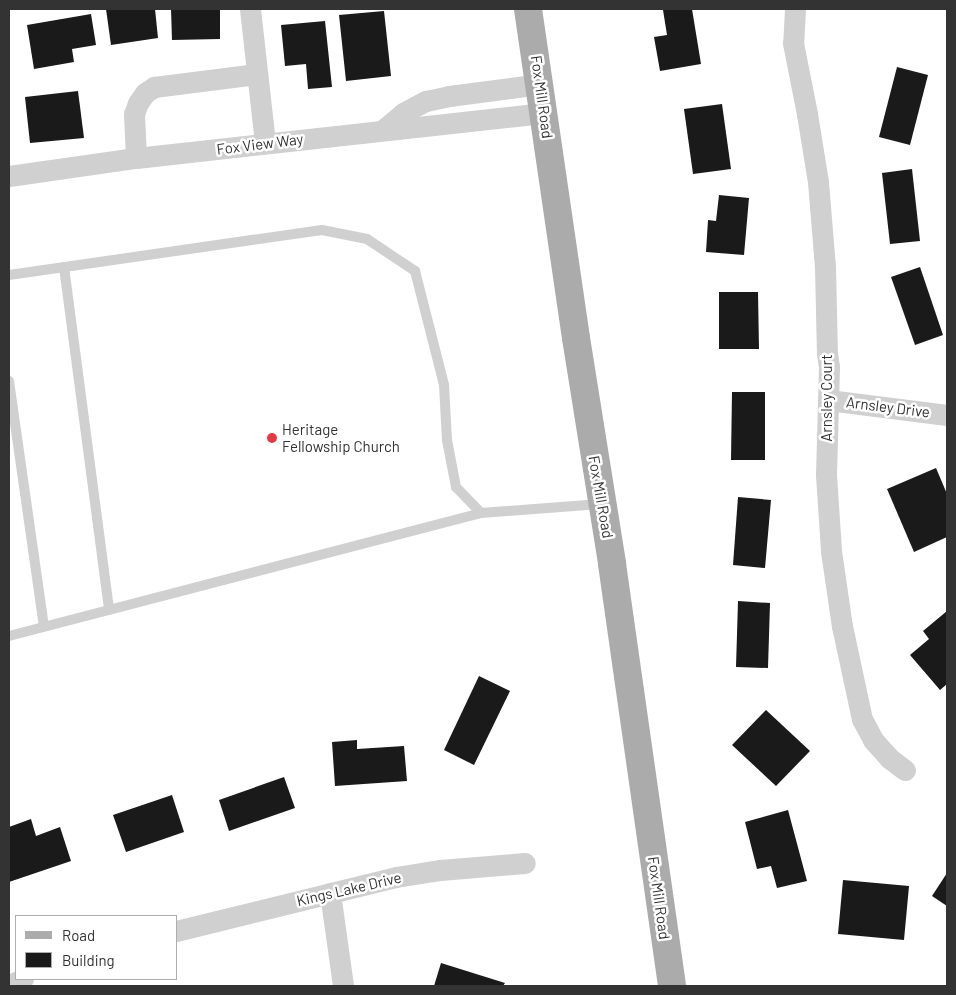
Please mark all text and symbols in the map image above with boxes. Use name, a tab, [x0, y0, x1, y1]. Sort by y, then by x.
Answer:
street label: Fox Mill Road	[527, 54, 557, 140]
street label: Fox View Way	[216, 130, 304, 158]
street label: Arnsley Court	[818, 354, 836, 442]
street label: Arnsley Drive	[845, 393, 931, 421]
place label: Heritage Fellowship Church	[282, 420, 400, 455]
marker: Heritage Fellowship Church	[266, 432, 278, 444]
street label: Fox Mill Road	[585, 454, 617, 540]
street label: Fox Mill Road	[644, 855, 674, 941]
street label: Kings Lake Drive	[295, 868, 403, 910]
legend	[15, 915, 178, 980]
text: Road	[62, 926, 95, 944]
text: Building	[62, 951, 115, 969]

